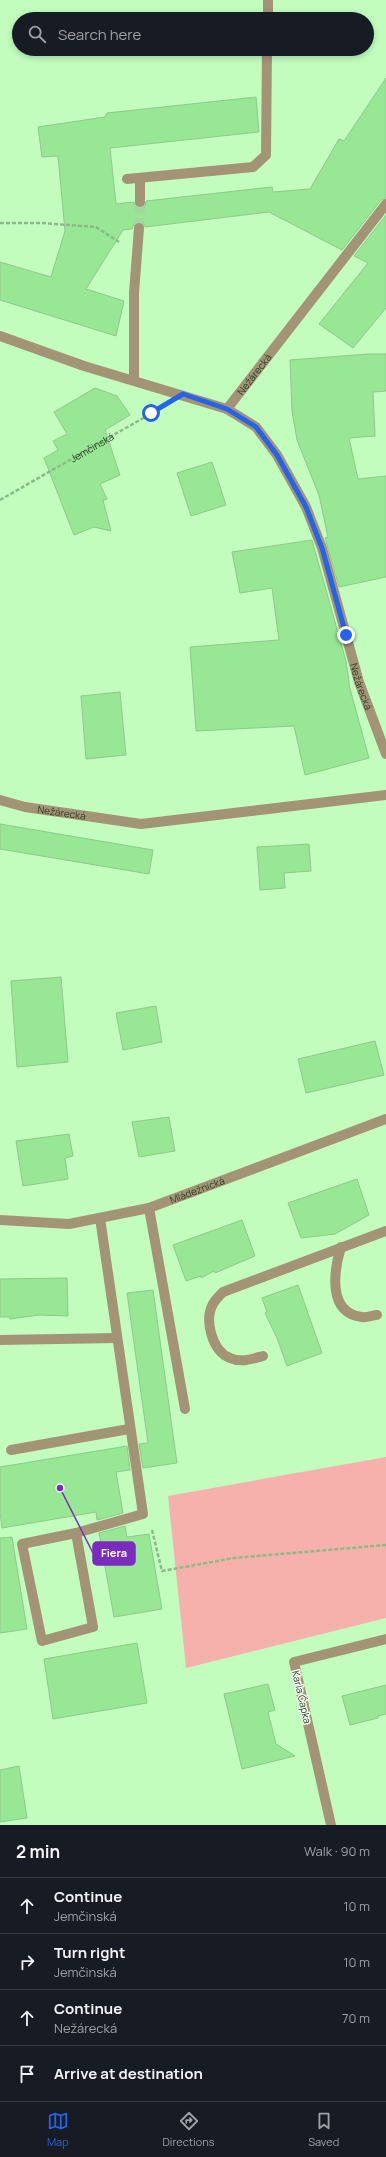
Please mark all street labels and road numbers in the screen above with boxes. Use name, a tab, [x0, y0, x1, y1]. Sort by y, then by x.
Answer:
street label: Nežárecká	[234, 351, 274, 398]
street label: Jemčinská	[68, 429, 116, 465]
street label: Nežárecká	[347, 661, 376, 712]
street label: Nežárecká	[37, 802, 87, 823]
street label: Mládežnická	[168, 1173, 227, 1207]
street label: Karla Čapka	[289, 1669, 315, 1725]

